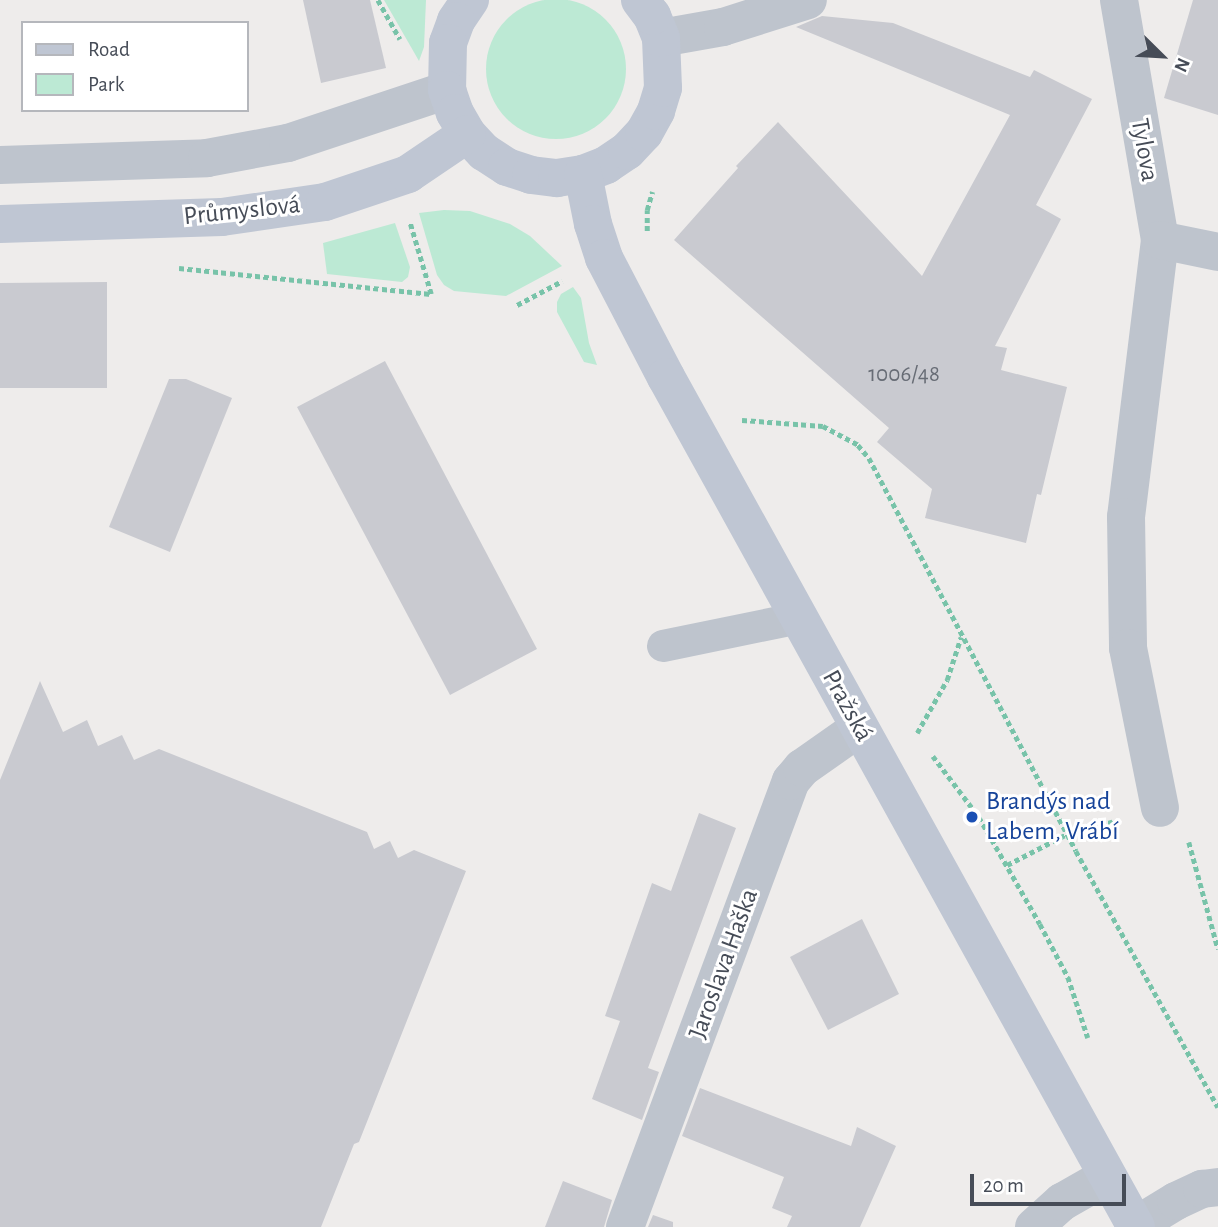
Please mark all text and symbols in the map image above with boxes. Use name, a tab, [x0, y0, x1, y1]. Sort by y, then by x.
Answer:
legend	[21, 21, 248, 112]
north arrow	[1127, 21, 1197, 91]
text: Road	[88, 39, 130, 60]
text: N	[1170, 55, 1193, 75]
text: Park	[88, 74, 124, 95]
street label: Tylova	[1123, 116, 1165, 184]
street label: Průmyslová	[182, 189, 302, 233]
house number: 1006/48	[868, 361, 940, 389]
street label: Pražská	[815, 665, 879, 747]
place label: Brandýs nad Labem, Vrábí	[986, 786, 1118, 848]
marker: Brandýs nad Labem, Vrábí	[964, 809, 980, 825]
street label: Jaroslava Haška	[682, 885, 766, 1043]
scale bar	[973, 1160, 1129, 1204]
text: 20 m	[983, 1175, 1024, 1196]

